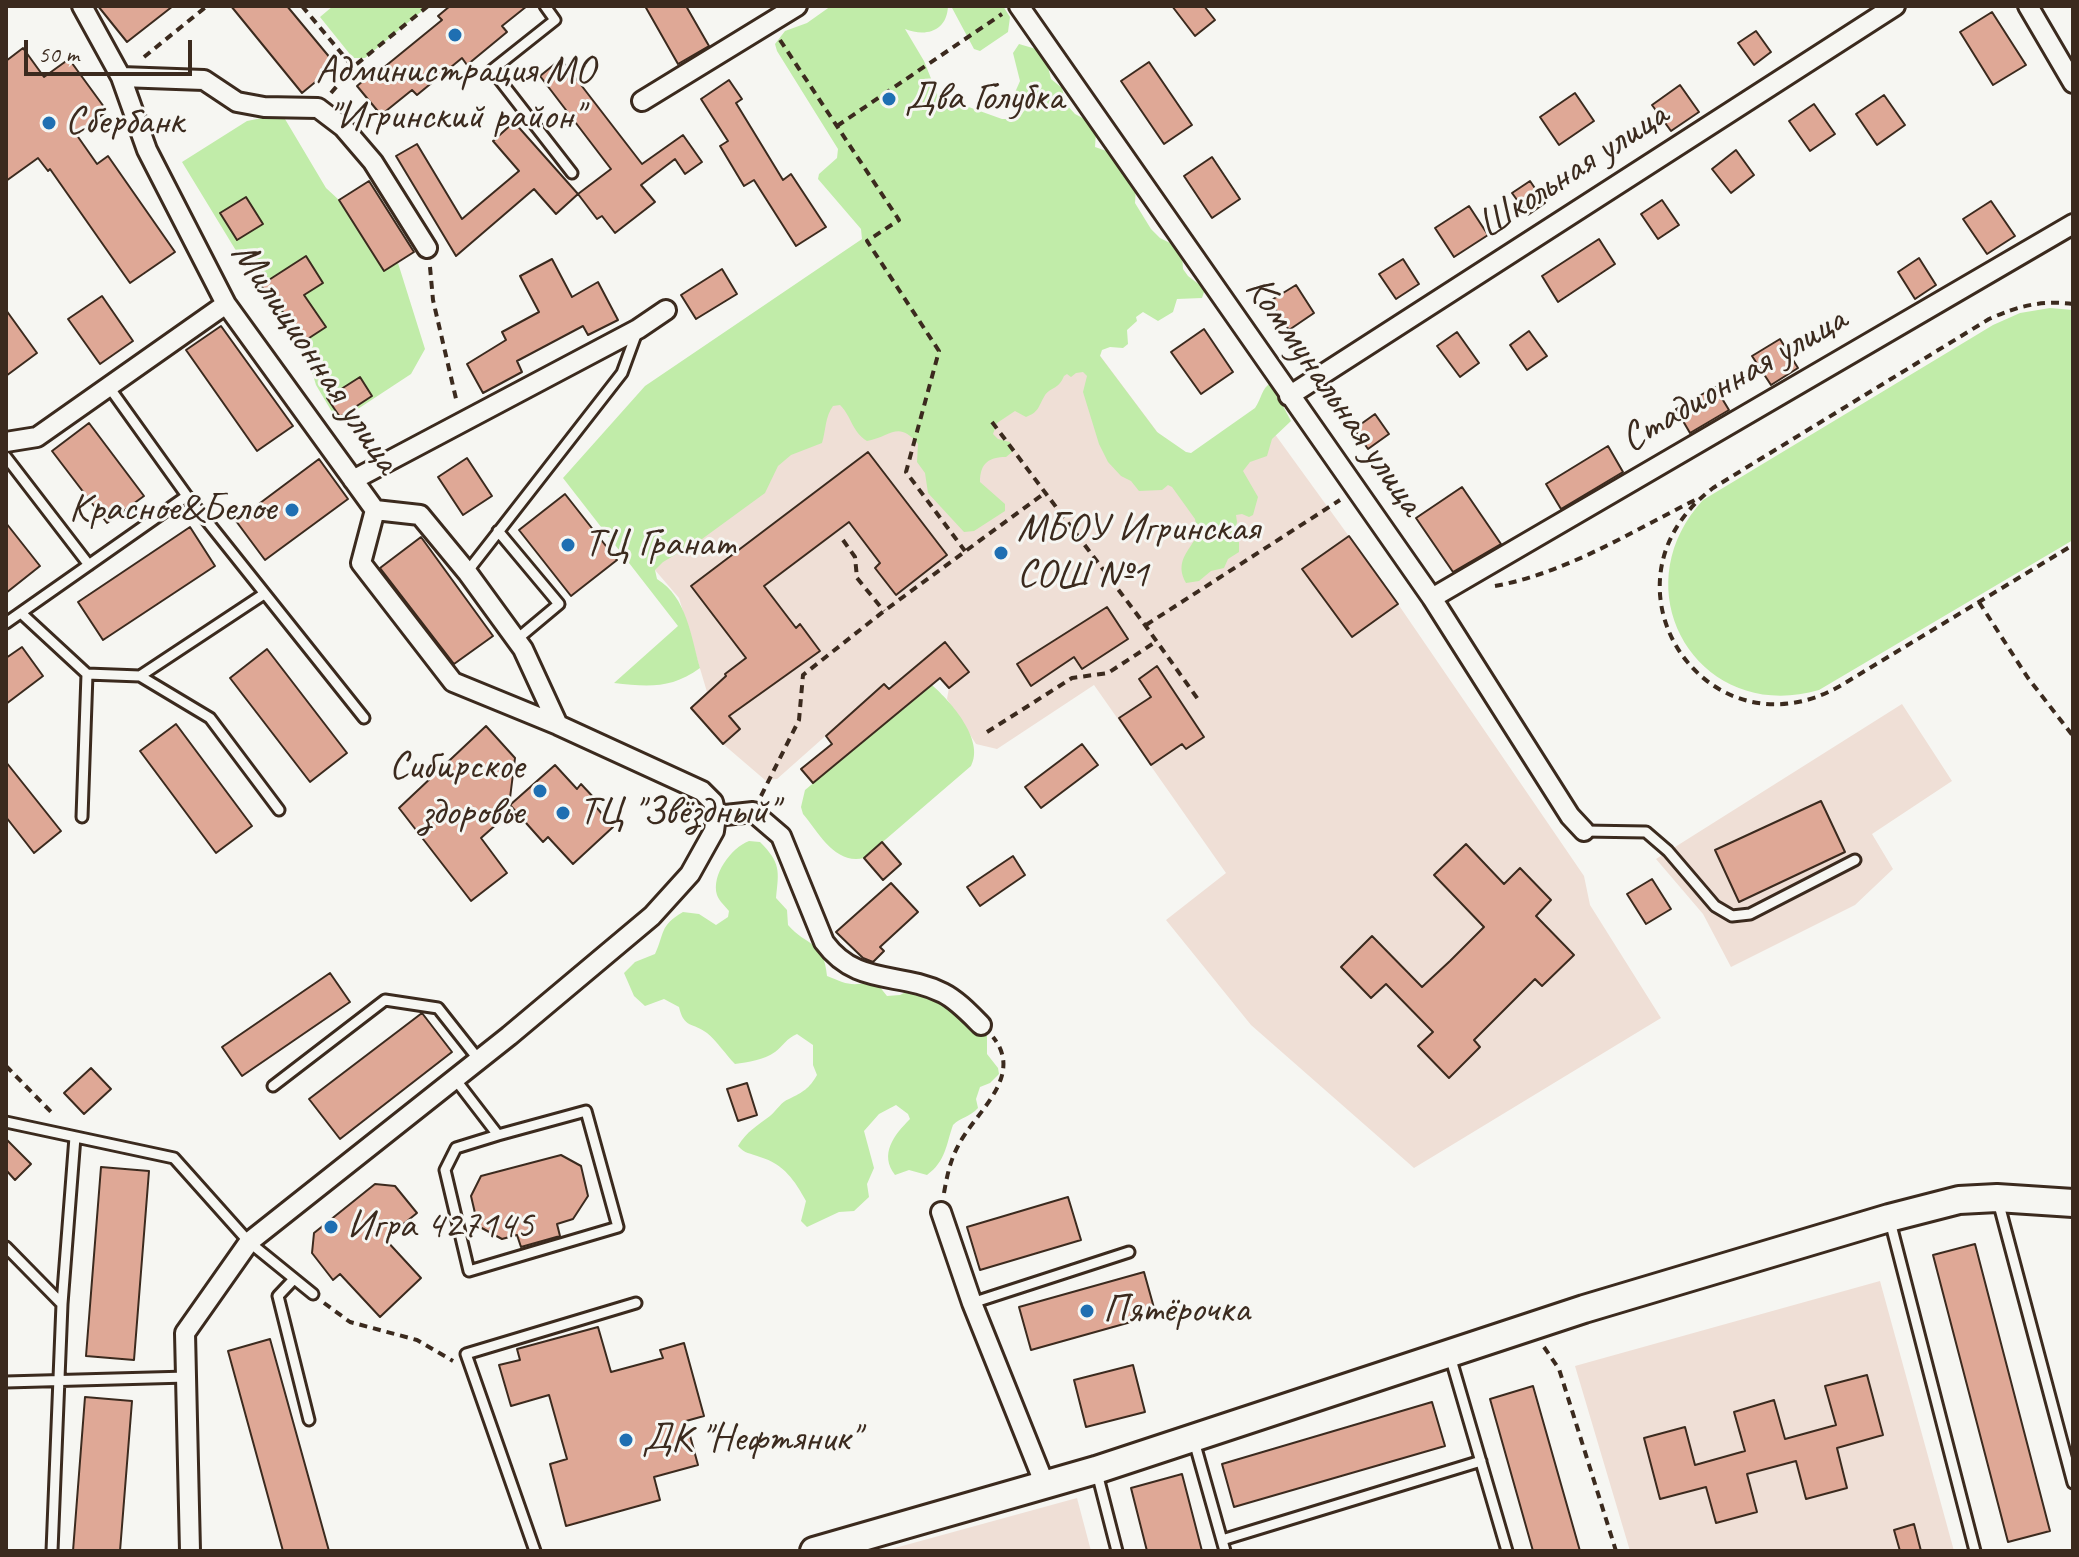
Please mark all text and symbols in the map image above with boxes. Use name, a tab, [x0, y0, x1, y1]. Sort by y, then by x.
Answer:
scale bar	[28, 24, 196, 74]
marker: Администрация МО "Игринский район"	[446, 26, 464, 44]
text: 50 m	[38, 39, 79, 69]
place label: Администрация МО "Игринский район"	[316, 48, 594, 142]
place label: Два Голубка	[905, 75, 1064, 123]
marker: Два Голубка	[880, 90, 898, 108]
street label: Школьная улица	[1469, 92, 1677, 250]
place label: Сбербанк	[65, 99, 183, 147]
marker: Сбербанк	[40, 114, 58, 132]
street label: Милиционная улица	[220, 233, 410, 483]
street label: Коммунальная улица	[1234, 267, 1434, 525]
street label: Стадионная улица	[1613, 296, 1855, 464]
place label: Красное&Белое	[69, 486, 276, 534]
marker: Красное&Белое	[283, 501, 301, 519]
place label: МБОУ Игринская СОШ №1	[1017, 506, 1259, 600]
place label: ТЦ Гранат	[584, 521, 736, 569]
marker: ТЦ Гранат	[559, 536, 577, 554]
marker: МБОУ Игринская СОШ №1	[992, 544, 1010, 562]
place label: Сибирское здоровье	[389, 744, 524, 838]
marker: Сибирское здоровье	[531, 782, 549, 800]
place label: ТЦ "Звёздный"	[579, 789, 777, 837]
marker: ТЦ "Звёздный"	[554, 804, 572, 822]
place label: Игра 427145	[347, 1203, 534, 1251]
marker: Игра 427145	[322, 1218, 340, 1236]
place label: Пятёрочка	[1103, 1287, 1250, 1335]
marker: Пятёрочка	[1078, 1302, 1096, 1320]
place label: ДК "Нефтяник"	[642, 1416, 859, 1464]
marker: ДК "Нефтяник"	[617, 1431, 635, 1449]

